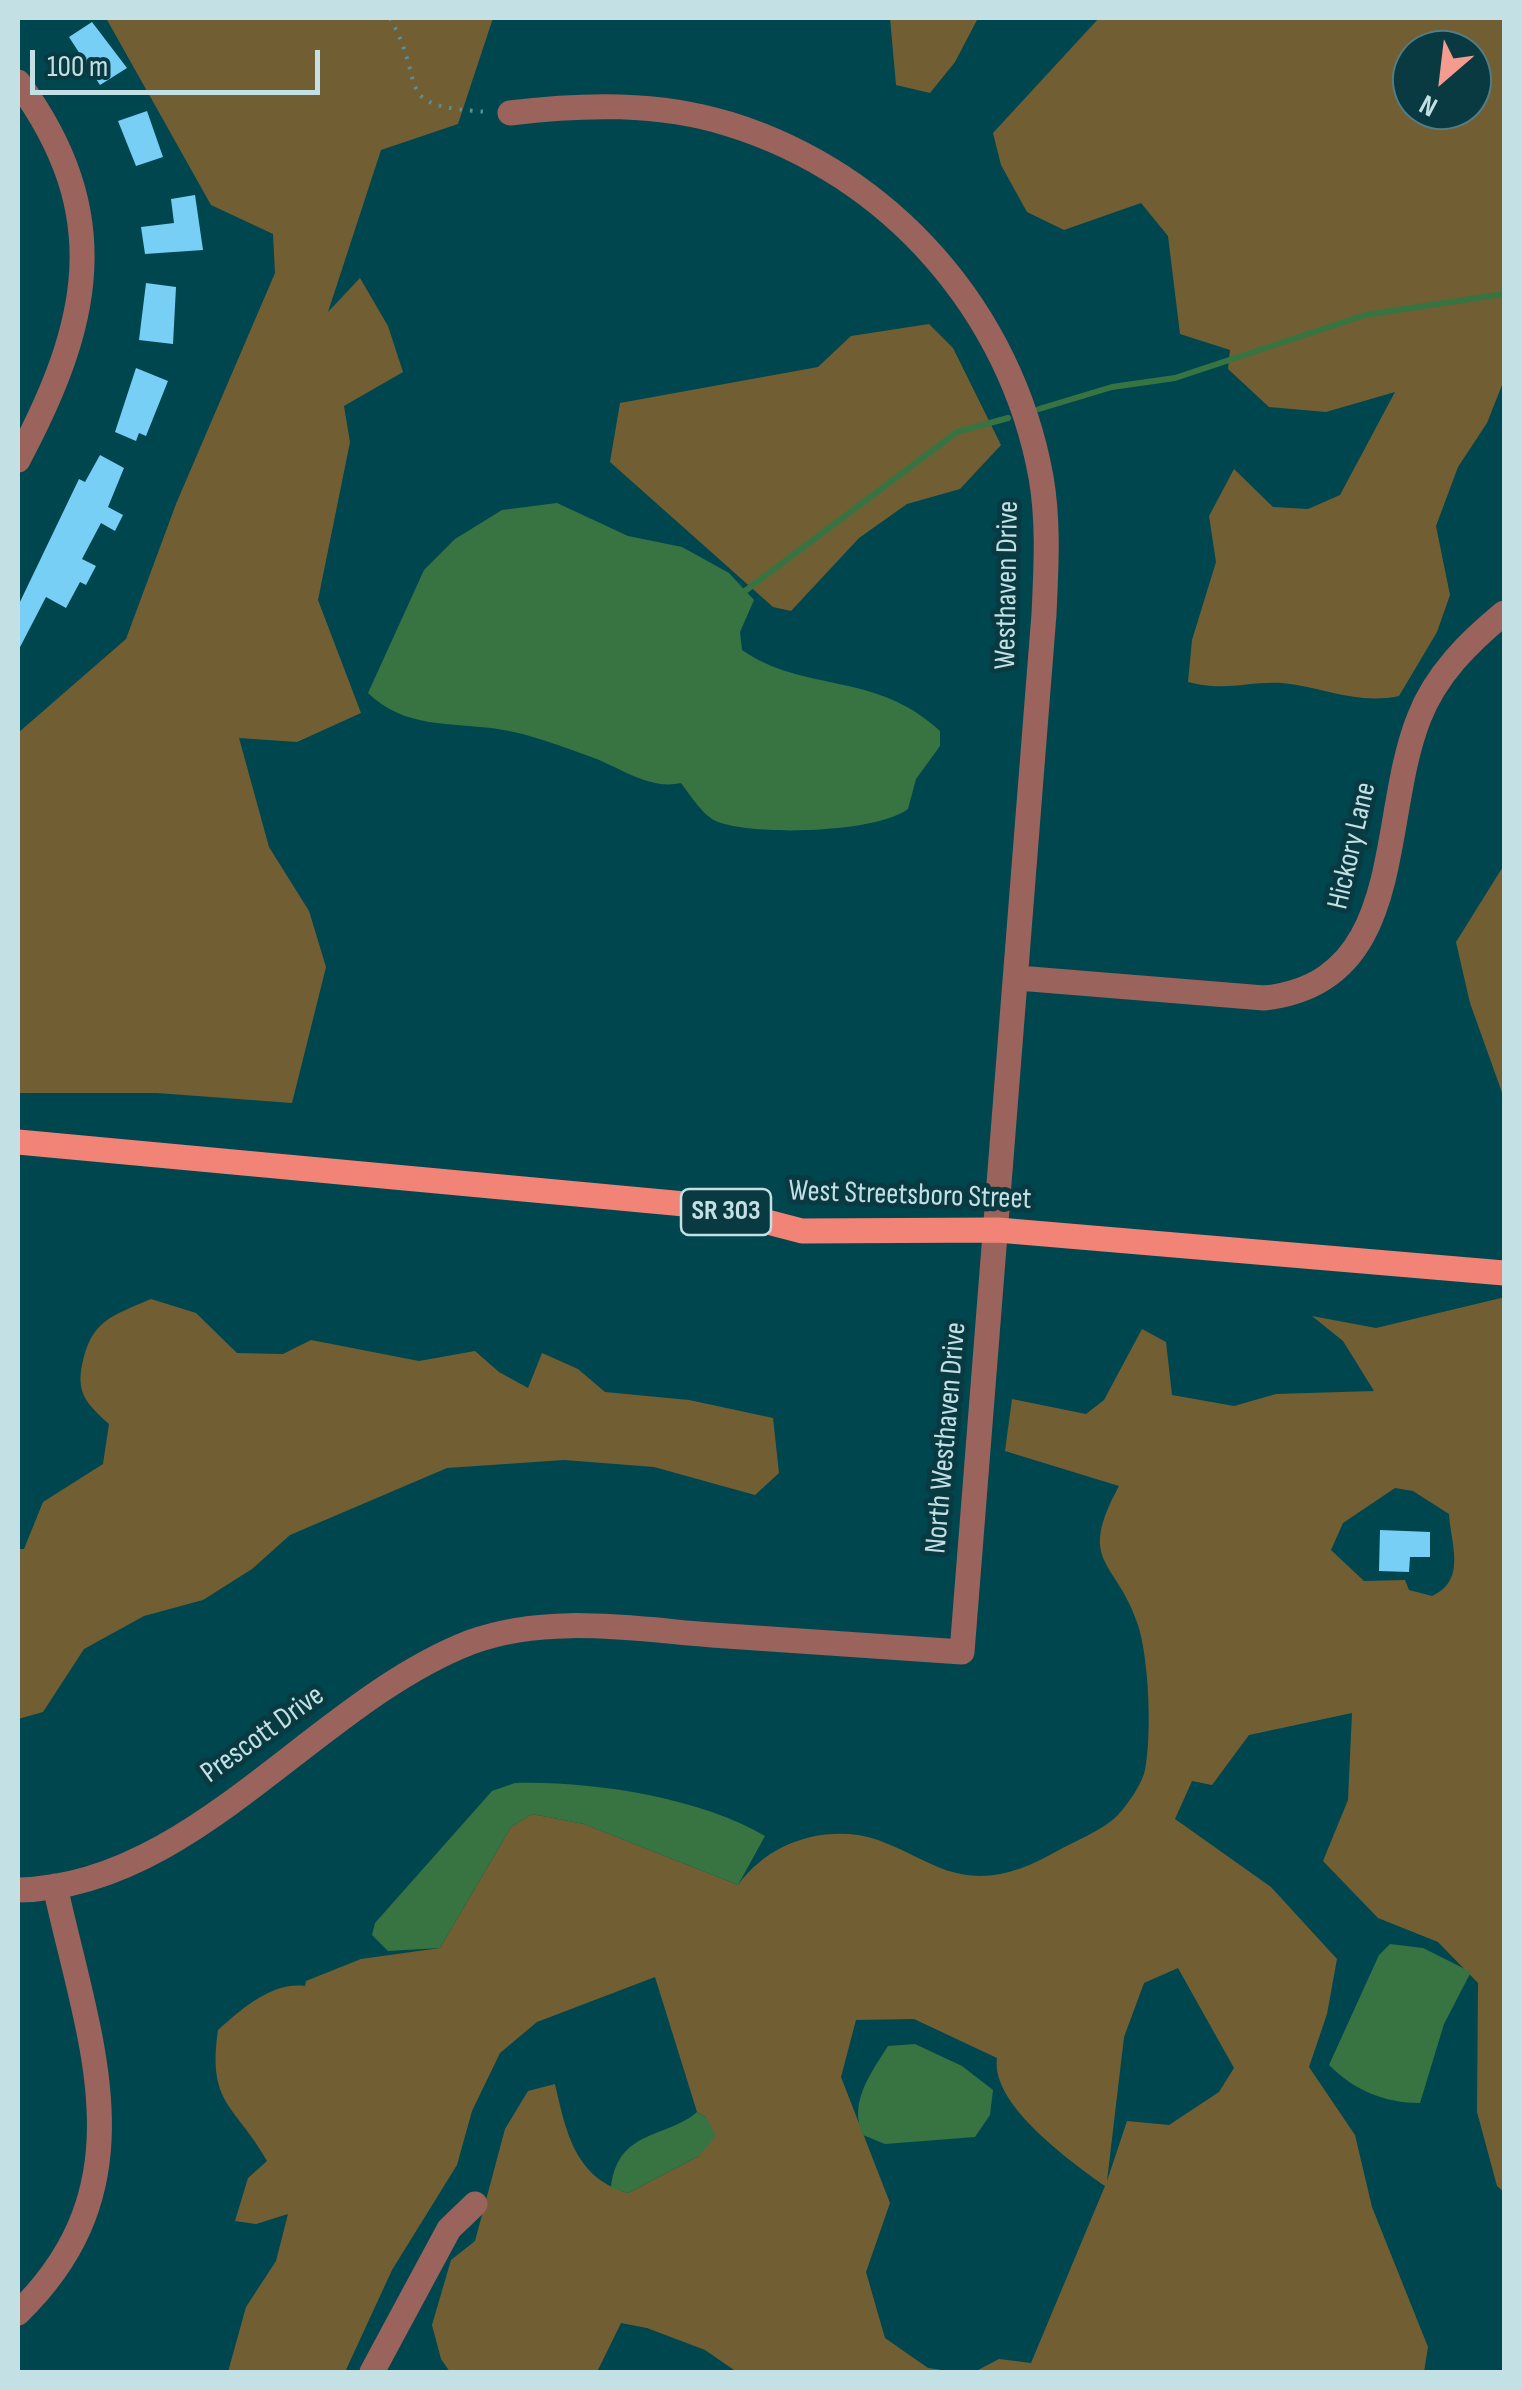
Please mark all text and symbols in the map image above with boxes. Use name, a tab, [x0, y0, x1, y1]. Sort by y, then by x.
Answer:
scale bar	[35, 30, 325, 92]
north arrow	[1392, 30, 1492, 130]
text: 100 m	[47, 49, 108, 85]
text: N	[1414, 87, 1443, 123]
street label: Westhaven Drive	[989, 500, 1027, 670]
street label: Hickory Lane	[1321, 779, 1385, 913]
street label: West Streetsboro Street	[788, 1174, 1032, 1218]
road number: SR 303	[681, 1189, 771, 1235]
street label: North Westhaven Drive	[919, 1321, 975, 1555]
street label: Prescott Drive	[194, 1678, 332, 1792]

